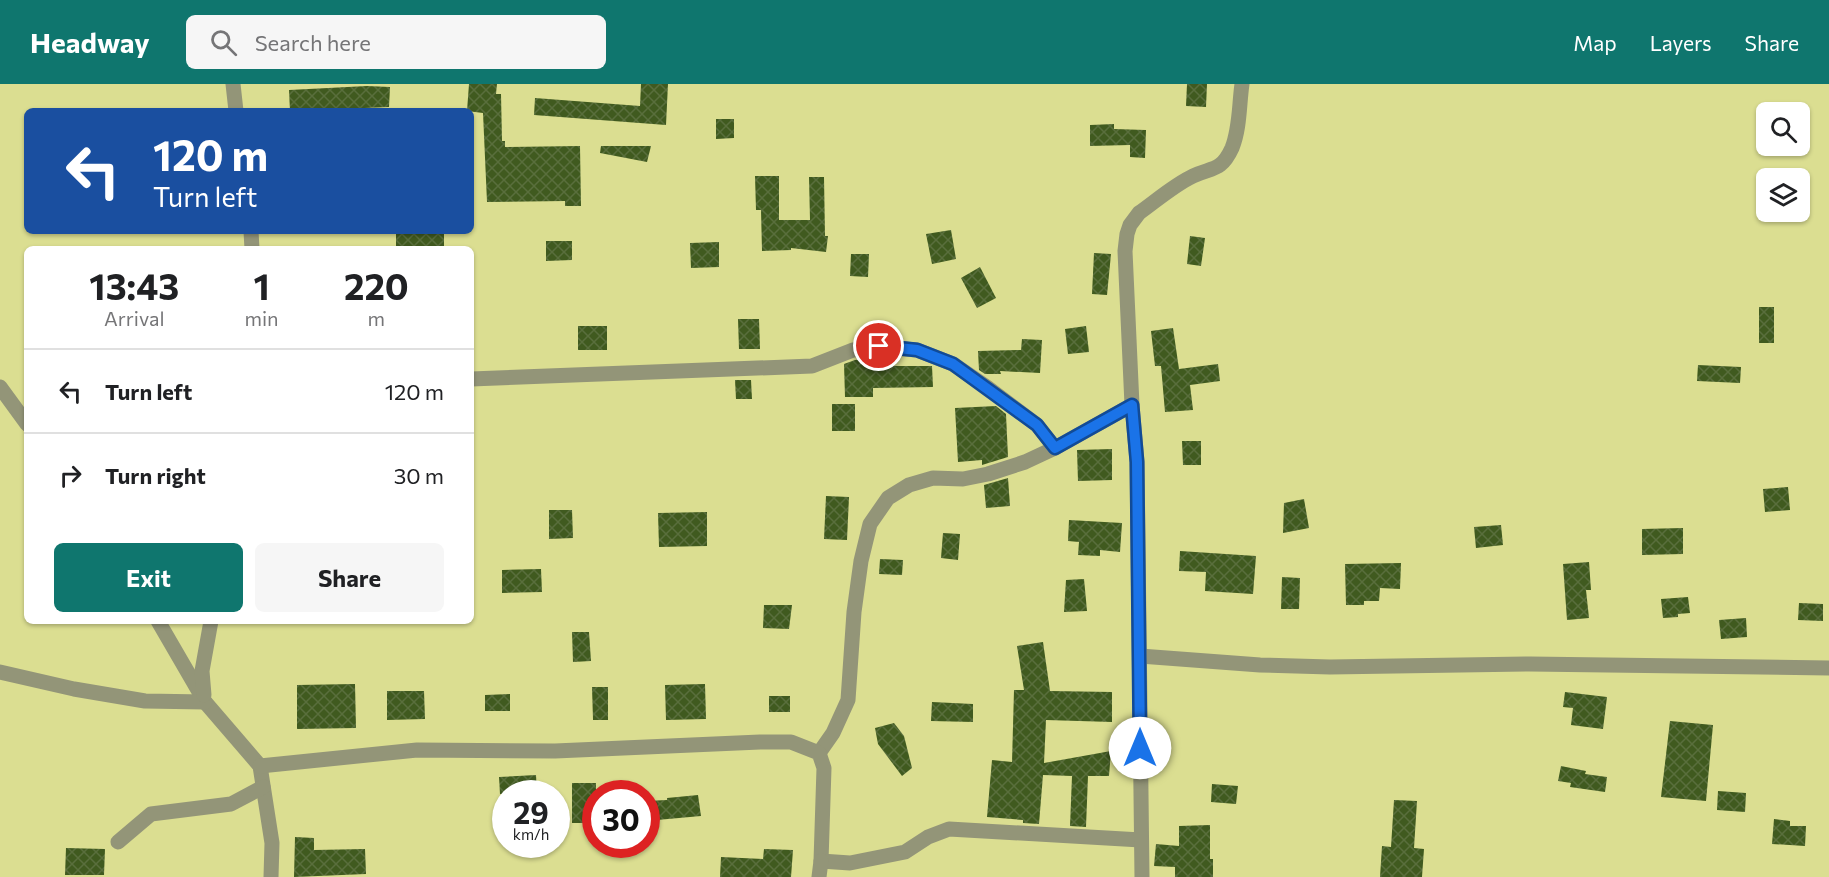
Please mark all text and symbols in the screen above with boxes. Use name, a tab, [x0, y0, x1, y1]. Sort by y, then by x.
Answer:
search box	[186, 15, 606, 69]
text: Headway	[30, 25, 150, 59]
icon: search	[207, 26, 240, 59]
text: Search here	[255, 29, 371, 56]
text: Map	[1573, 30, 1617, 55]
text: Layers	[1650, 30, 1712, 55]
text: Share	[1745, 30, 1799, 55]
map controls	[1756, 102, 1810, 222]
button: search	[1756, 102, 1810, 156]
text: 120 m	[153, 128, 268, 180]
icon: left	[54, 132, 132, 210]
button: layers	[1756, 168, 1810, 222]
text: Turn left	[153, 180, 257, 213]
text: 13:43	[89, 263, 179, 307]
text: 1	[253, 263, 270, 307]
text: 220	[344, 263, 409, 307]
text: Arrival	[104, 306, 165, 330]
text: min	[245, 306, 279, 330]
text: m	[368, 306, 385, 330]
pin	[853, 320, 904, 371]
icon: arrive	[862, 329, 895, 362]
icon: left	[54, 375, 87, 408]
text: Turn left	[105, 378, 192, 405]
text: 120 m	[385, 378, 444, 405]
icon: right	[54, 459, 87, 492]
text: Turn right	[105, 462, 206, 489]
text: 30 m	[394, 462, 444, 489]
button: Exit	[54, 543, 243, 612]
button: Share	[255, 543, 444, 612]
position arrow	[1108, 716, 1172, 780]
speed limit sign: 30	[582, 780, 660, 858]
text: 29	[513, 793, 549, 830]
text: km/h	[513, 825, 549, 843]

